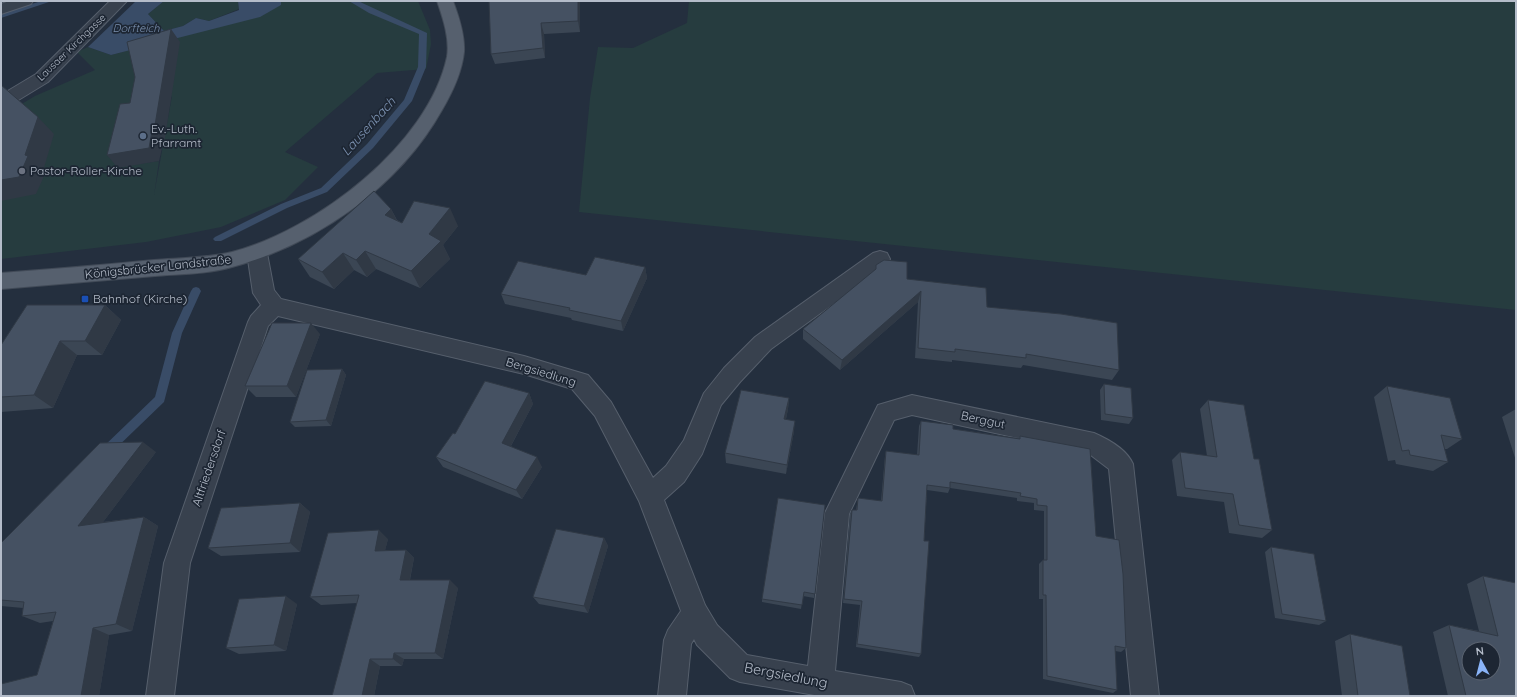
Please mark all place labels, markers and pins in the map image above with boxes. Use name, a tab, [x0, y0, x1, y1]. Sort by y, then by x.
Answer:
place label: Ev.-Luth. Pfarramt	[151, 121, 201, 150]
marker: Ev.-Luth. Pfarramt	[138, 131, 148, 141]
place label: Pastor-Roller-Kirche	[30, 163, 142, 178]
marker: Pastor-Roller-Kirche	[17, 166, 27, 176]
place label: Bahnhof (Kirche)	[93, 291, 187, 306]
marker: Bahnhof (Kirche)	[80, 294, 90, 304]

